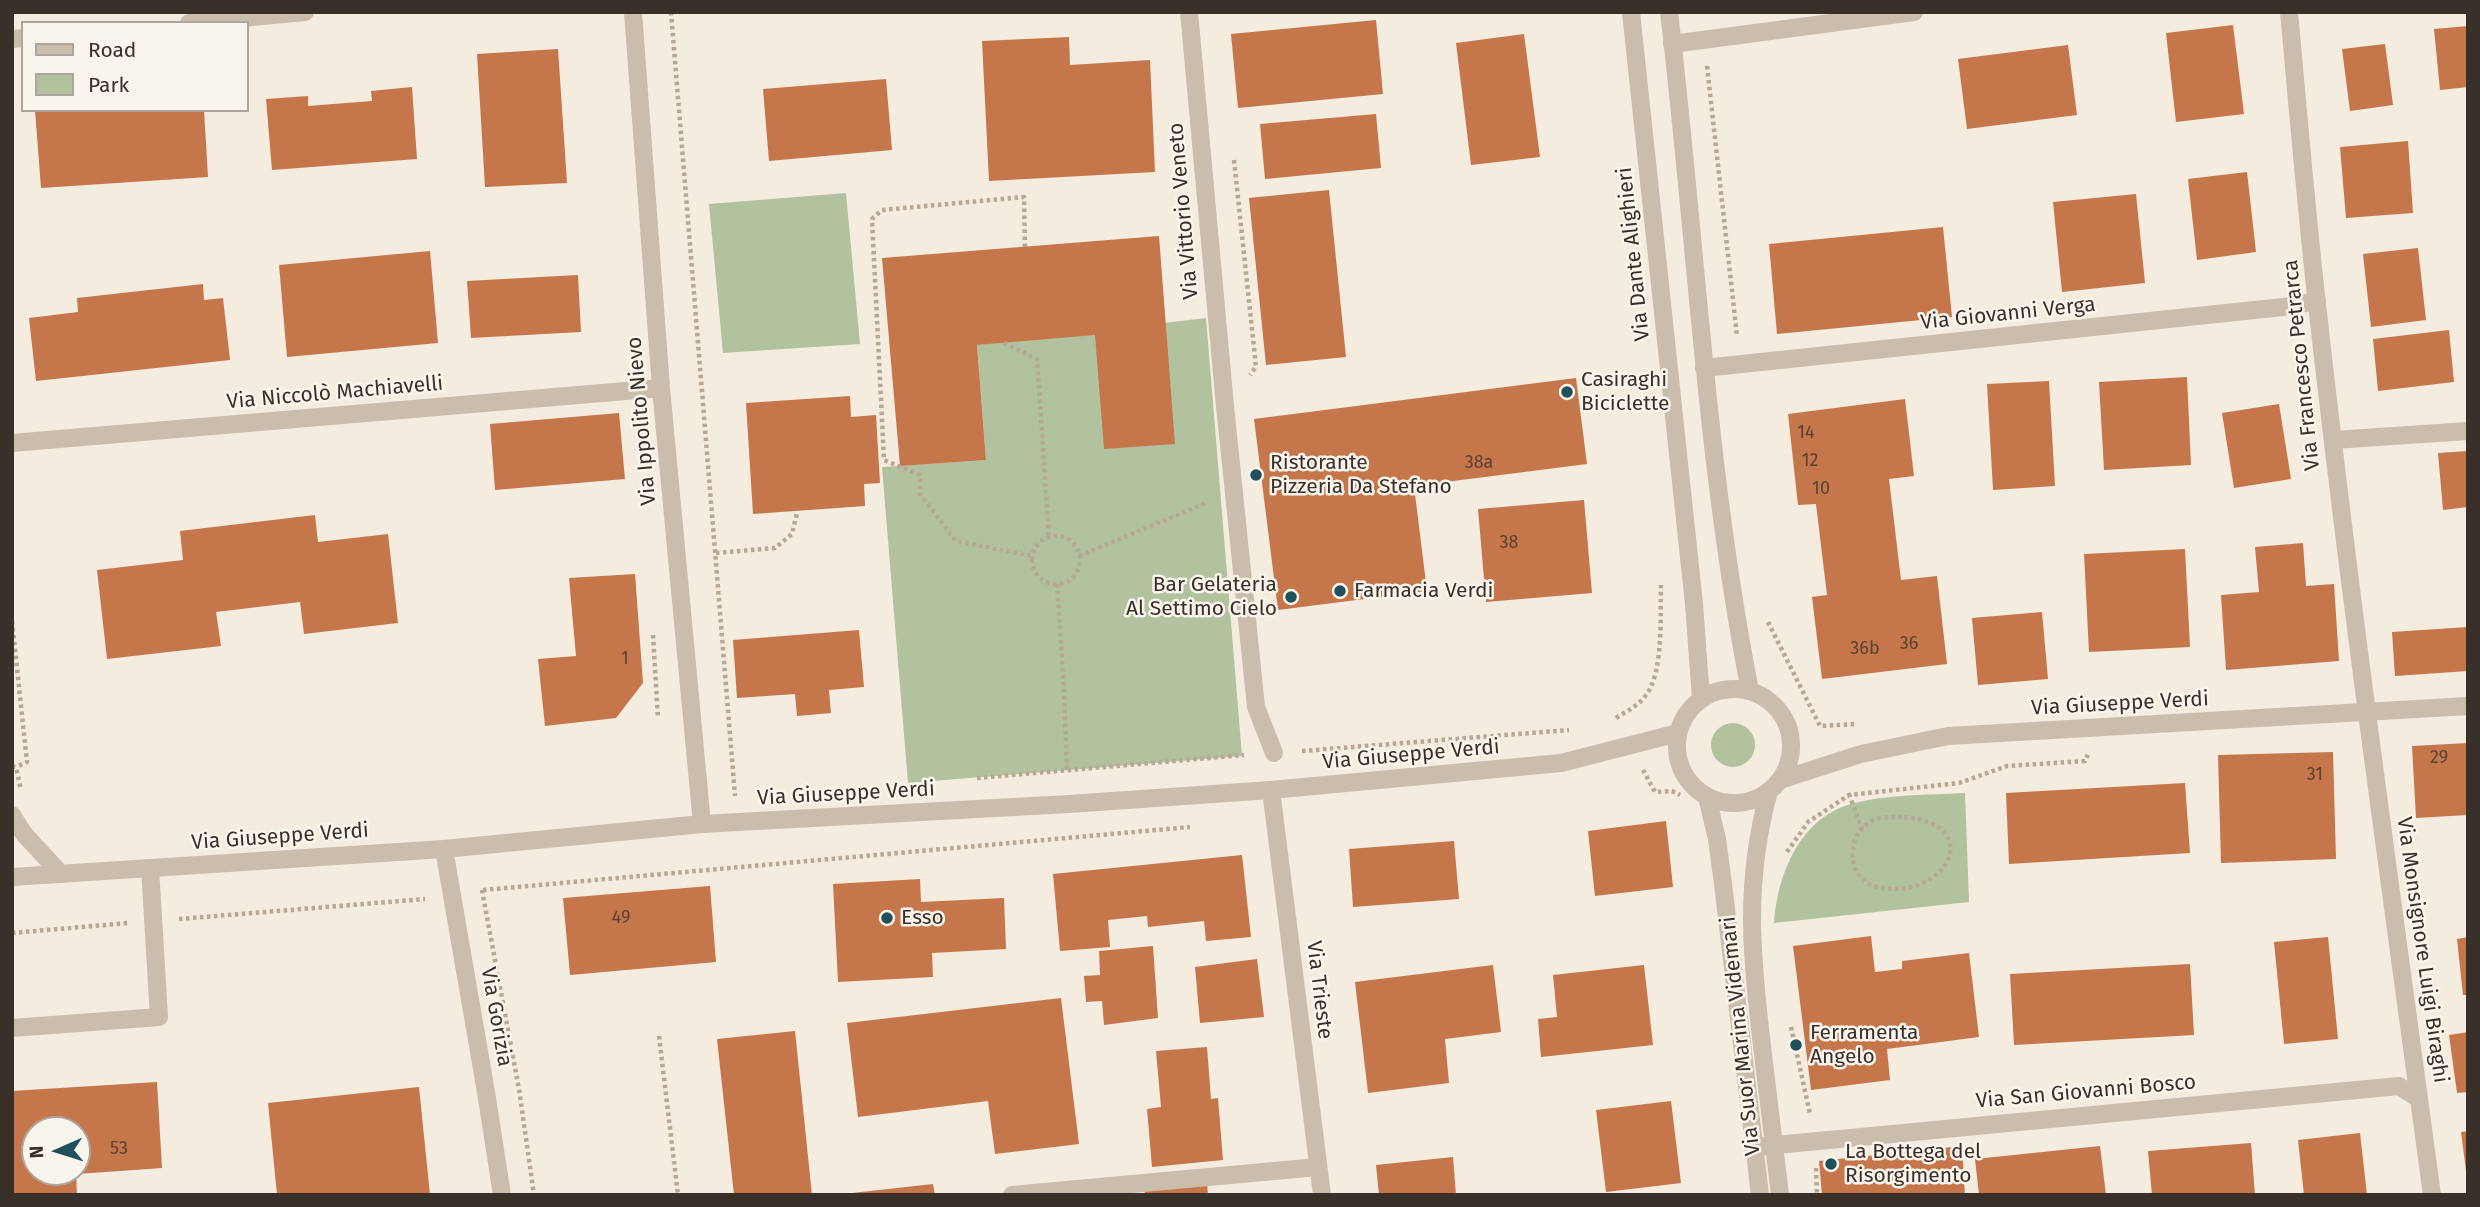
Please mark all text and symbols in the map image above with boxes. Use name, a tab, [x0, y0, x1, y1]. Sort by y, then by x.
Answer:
legend	[21, 21, 248, 112]
text: Road	[88, 37, 136, 63]
text: Park	[88, 72, 129, 98]
street label: Via Vittorio Veneto	[1164, 122, 1204, 300]
street label: Via Dante Alighieri	[1612, 166, 1656, 342]
street label: Via Francesco Petrarca	[2278, 258, 2326, 472]
street label: Via Giovanni Verga	[1919, 292, 2097, 336]
street label: Via Ippolito Nievo	[622, 336, 662, 506]
place label: Casiraghi Biciclette	[1581, 367, 1669, 417]
street label: Via Niccolò Machiavelli	[226, 371, 444, 415]
marker: Casiraghi Biciclette	[1559, 384, 1575, 400]
house number: 14	[1797, 422, 1815, 444]
place label: Ristorante Pizzeria Da Stefano	[1270, 450, 1452, 500]
house number: 12	[1802, 450, 1818, 472]
house number: 38a	[1465, 452, 1493, 474]
marker: Ristorante Pizzeria Da Stefano	[1248, 467, 1264, 483]
house number: 10	[1812, 478, 1830, 500]
house number: 38	[1500, 532, 1518, 554]
place label: Bar Gelateria Al Settimo Cielo	[1126, 572, 1277, 622]
place label: Farmacia Verdi	[1354, 578, 1494, 604]
marker: Farmacia Verdi	[1332, 583, 1348, 599]
marker: Bar Gelateria Al Settimo Cielo	[1283, 589, 1299, 605]
house number: 36	[1900, 633, 1918, 655]
house number: 36b	[1850, 638, 1880, 660]
house number: 1	[621, 648, 629, 670]
street label: Via Giuseppe Verdi	[2031, 687, 2209, 721]
street label: Via Giuseppe Verdi	[1321, 735, 1501, 775]
house number: 29	[2430, 747, 2448, 769]
house number: 31	[2307, 764, 2323, 786]
street label: Via Giuseppe Verdi	[757, 777, 935, 811]
street label: Via Monsignore Luigi Biraghi	[2391, 815, 2453, 1085]
street label: Via Giuseppe Verdi	[190, 818, 370, 856]
place label: Esso	[901, 905, 944, 931]
house number: 49	[612, 907, 630, 929]
marker: Esso	[879, 910, 895, 926]
street label: Via Suor Marina Videmari	[1716, 915, 1766, 1157]
street label: Via Trieste	[1300, 939, 1338, 1041]
street label: Via Gorizia	[475, 965, 517, 1069]
place label: Ferramenta Angelo	[1810, 1020, 1919, 1070]
marker: Ferramenta Angelo	[1788, 1037, 1804, 1053]
street label: Via San Giovanni Bosco	[1975, 1070, 2197, 1114]
north arrow	[21, 1116, 91, 1186]
house number: 53	[110, 1138, 128, 1160]
place label: La Bottega del Risorgimento	[1845, 1139, 1981, 1189]
text: N	[25, 1145, 48, 1159]
marker: La Bottega del Risorgimento	[1823, 1156, 1839, 1172]

